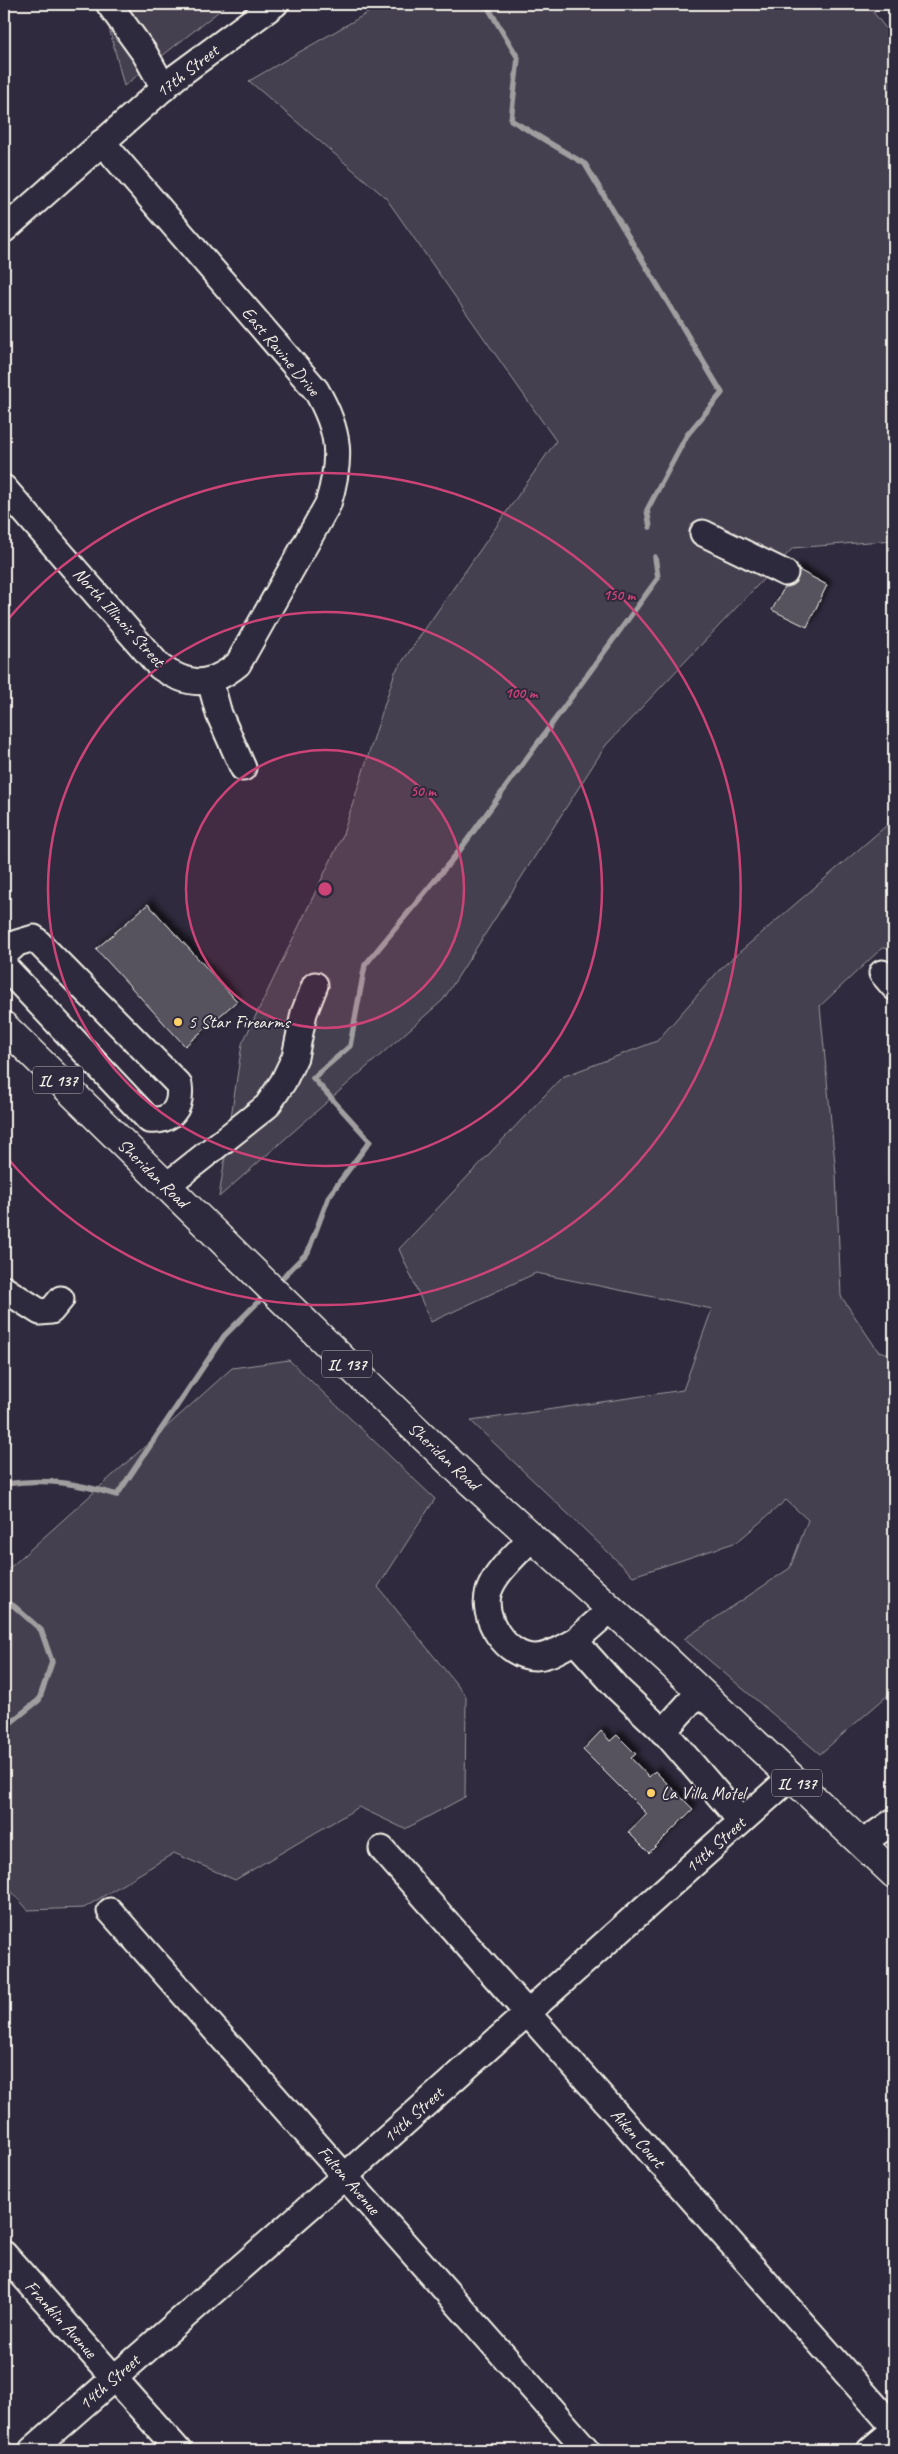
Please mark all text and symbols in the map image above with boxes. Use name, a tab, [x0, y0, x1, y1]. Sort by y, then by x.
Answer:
street label: 17th Street	[151, 38, 224, 102]
street label: East Ravine Drive	[237, 302, 326, 401]
street label: North Illinois Street	[69, 563, 171, 673]
text: 150 m	[603, 586, 637, 605]
text: 100 m	[505, 684, 539, 703]
text: 50 m	[410, 782, 437, 801]
centre of rings	[316, 880, 334, 898]
place label: 5 Star Firearms	[188, 1011, 292, 1033]
marker: 5 Star Firearms	[172, 1016, 184, 1028]
road number: IL 137	[33, 1066, 83, 1094]
street label: Sheridan Road	[113, 1134, 195, 1214]
road number: IL 137	[322, 1350, 372, 1378]
street label: Sheridan Road	[404, 1417, 487, 1497]
road number: IL 137	[772, 1770, 822, 1796]
place label: La Villa Motel	[661, 1782, 748, 1804]
marker: La Villa Motel	[645, 1787, 657, 1799]
street label: 14th Street	[680, 1811, 751, 1878]
street label: 14th Street	[378, 2081, 449, 2148]
street label: Aiken Court	[606, 2104, 671, 2174]
street label: Fulton Avenue	[313, 2141, 386, 2220]
street label: Franklin Avenue	[20, 2276, 102, 2363]
street label: 14th Street	[74, 2348, 146, 2414]

